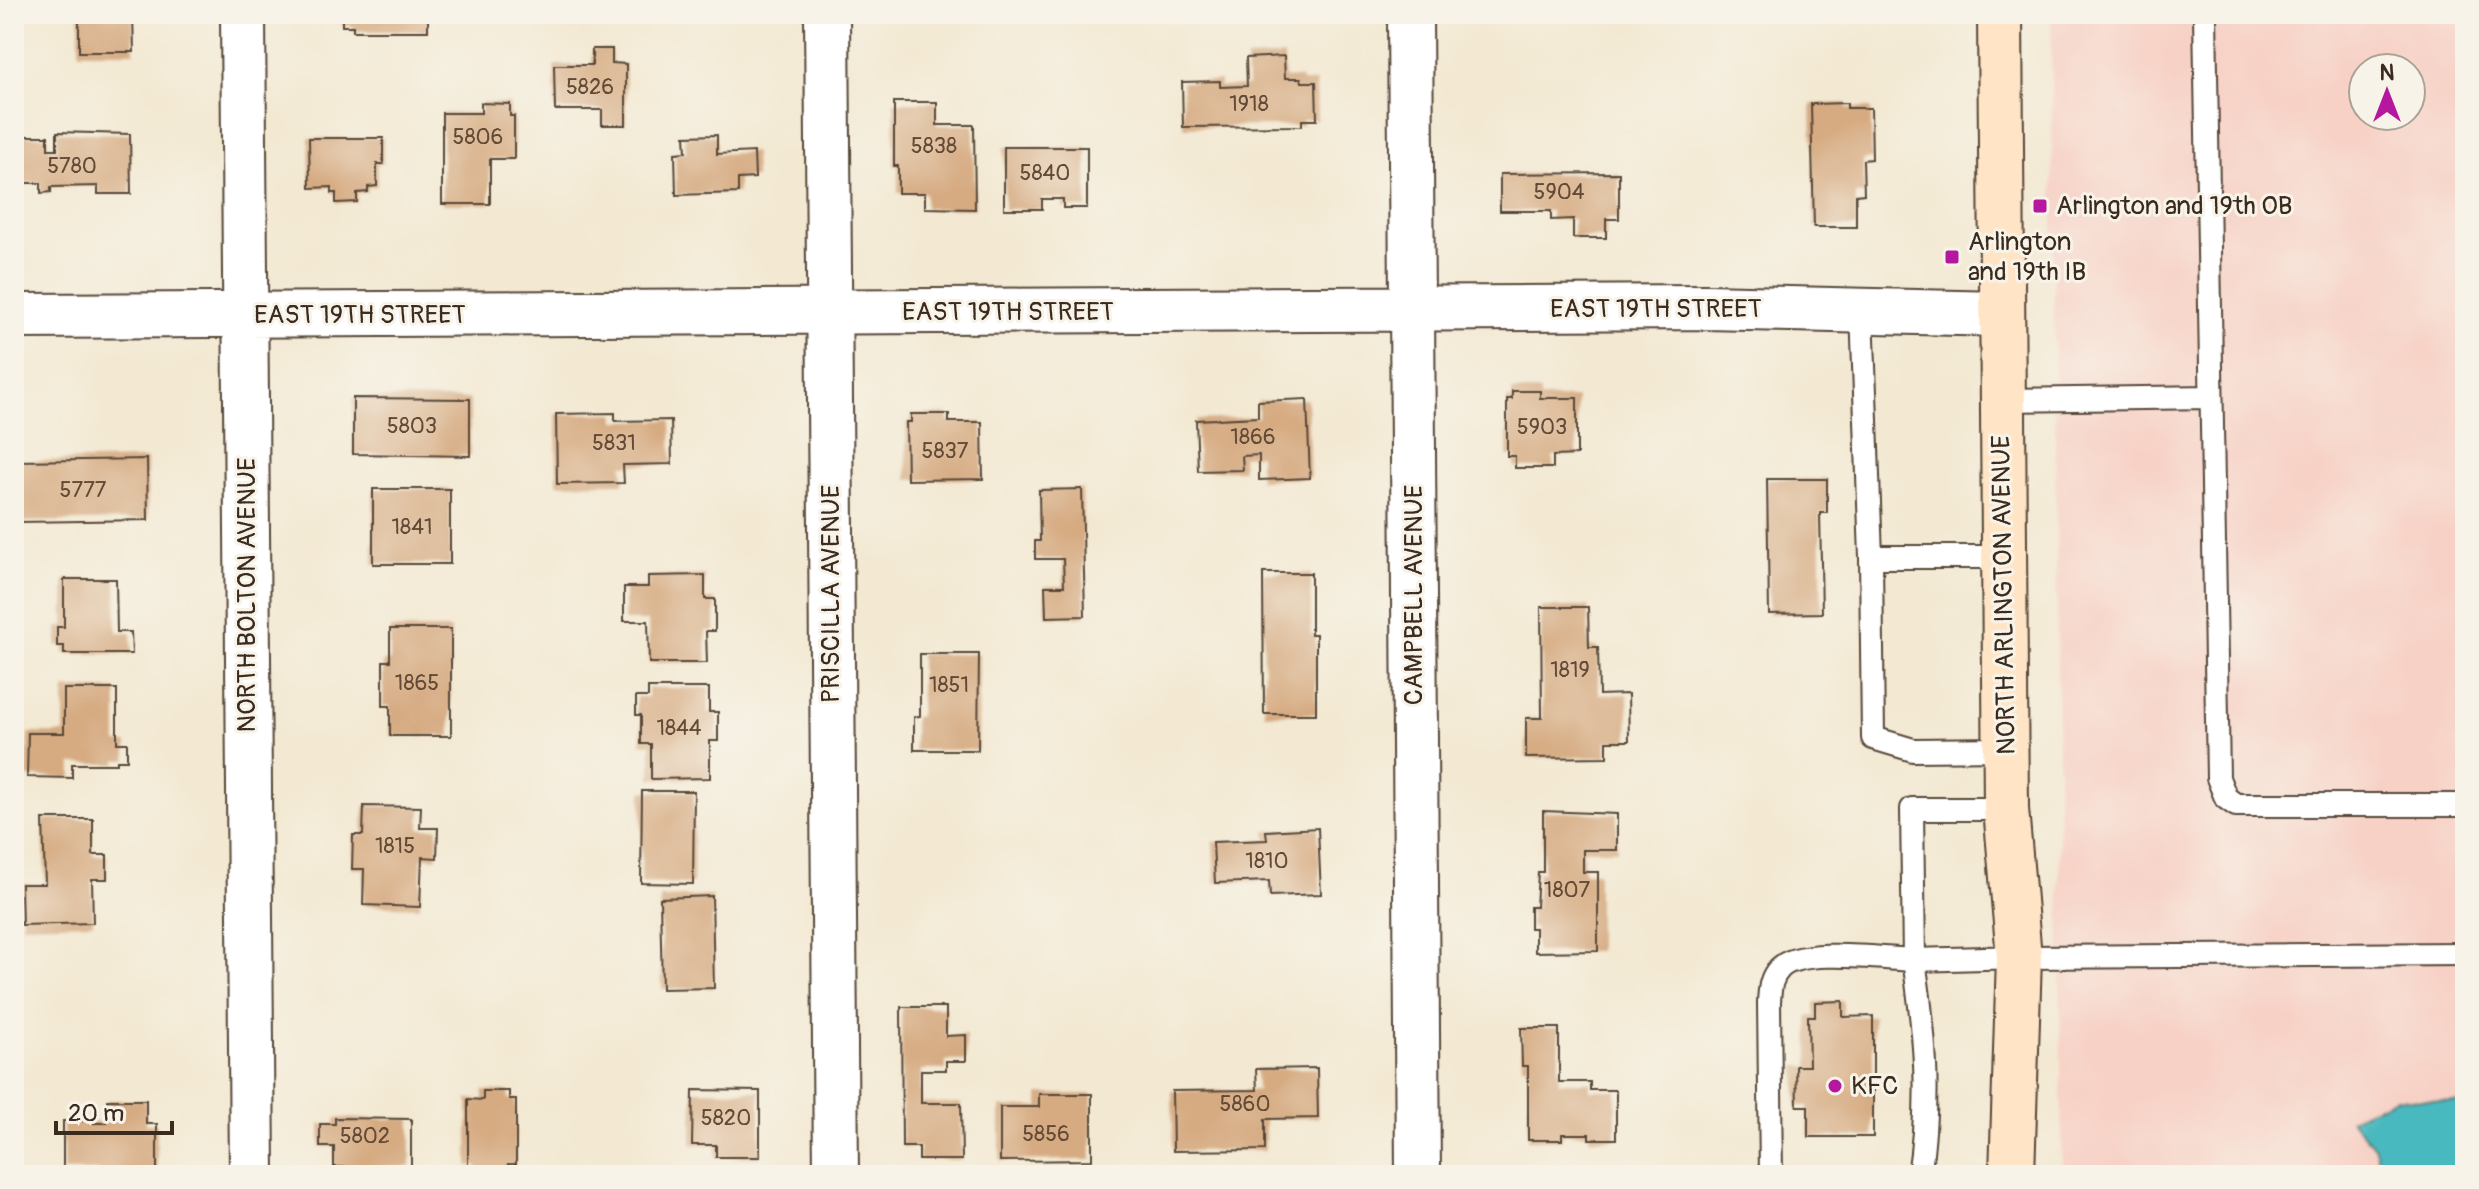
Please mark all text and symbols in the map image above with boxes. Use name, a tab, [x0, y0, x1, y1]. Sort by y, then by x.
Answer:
north arrow	[2347, 52, 2427, 132]
text: N	[2380, 59, 2395, 87]
house number: 5826	[566, 73, 614, 101]
house number: 1918	[1229, 90, 1269, 118]
house number: 5806	[453, 123, 503, 151]
house number: 5838	[911, 132, 957, 160]
house number: 5780	[47, 152, 97, 180]
house number: 5840	[1020, 159, 1070, 187]
house number: 5904	[1533, 178, 1585, 206]
place label: Arlington and 19th OB	[2056, 190, 2293, 222]
marker: Arlington and 19th OB	[2031, 197, 2049, 215]
place label: Arlington and 19th IB	[1968, 226, 2086, 288]
marker: Arlington and 19th IB	[1943, 248, 1961, 266]
street label: EAST 19TH STREET	[1550, 293, 1762, 325]
street label: EAST 19TH STREET	[902, 296, 1114, 328]
street label: EAST 19TH STREET	[254, 299, 466, 331]
house number: 5803	[387, 412, 437, 440]
house number: 5903	[1517, 413, 1567, 441]
house number: 1866	[1230, 423, 1276, 451]
house number: 5831	[592, 429, 636, 457]
street label: NORTH ARLINGTON AVENUE	[1985, 435, 2023, 755]
house number: 5837	[922, 437, 969, 465]
street label: NORTH BOLTON AVENUE	[231, 457, 263, 733]
house number: 5777	[60, 476, 107, 504]
street label: PRISCILLA AVENUE	[815, 485, 847, 703]
street label: CAMPBELL AVENUE	[1398, 485, 1430, 705]
house number: 1841	[391, 513, 433, 541]
house number: 1819	[1550, 656, 1590, 684]
house number: 1865	[395, 669, 439, 697]
house number: 1851	[929, 671, 969, 699]
house number: 1844	[656, 714, 702, 742]
house number: 1815	[375, 832, 415, 860]
house number: 1810	[1245, 847, 1289, 875]
house number: 1807	[1544, 876, 1591, 904]
place label: KFC	[1851, 1070, 1898, 1102]
marker: KFC	[1826, 1077, 1844, 1095]
scale bar	[56, 1085, 172, 1135]
house number: 5860	[1220, 1090, 1270, 1118]
text: 20 m	[68, 1099, 124, 1128]
house number: 5820	[701, 1104, 751, 1132]
house number: 5856	[1022, 1120, 1070, 1148]
house number: 5802	[340, 1122, 390, 1150]

